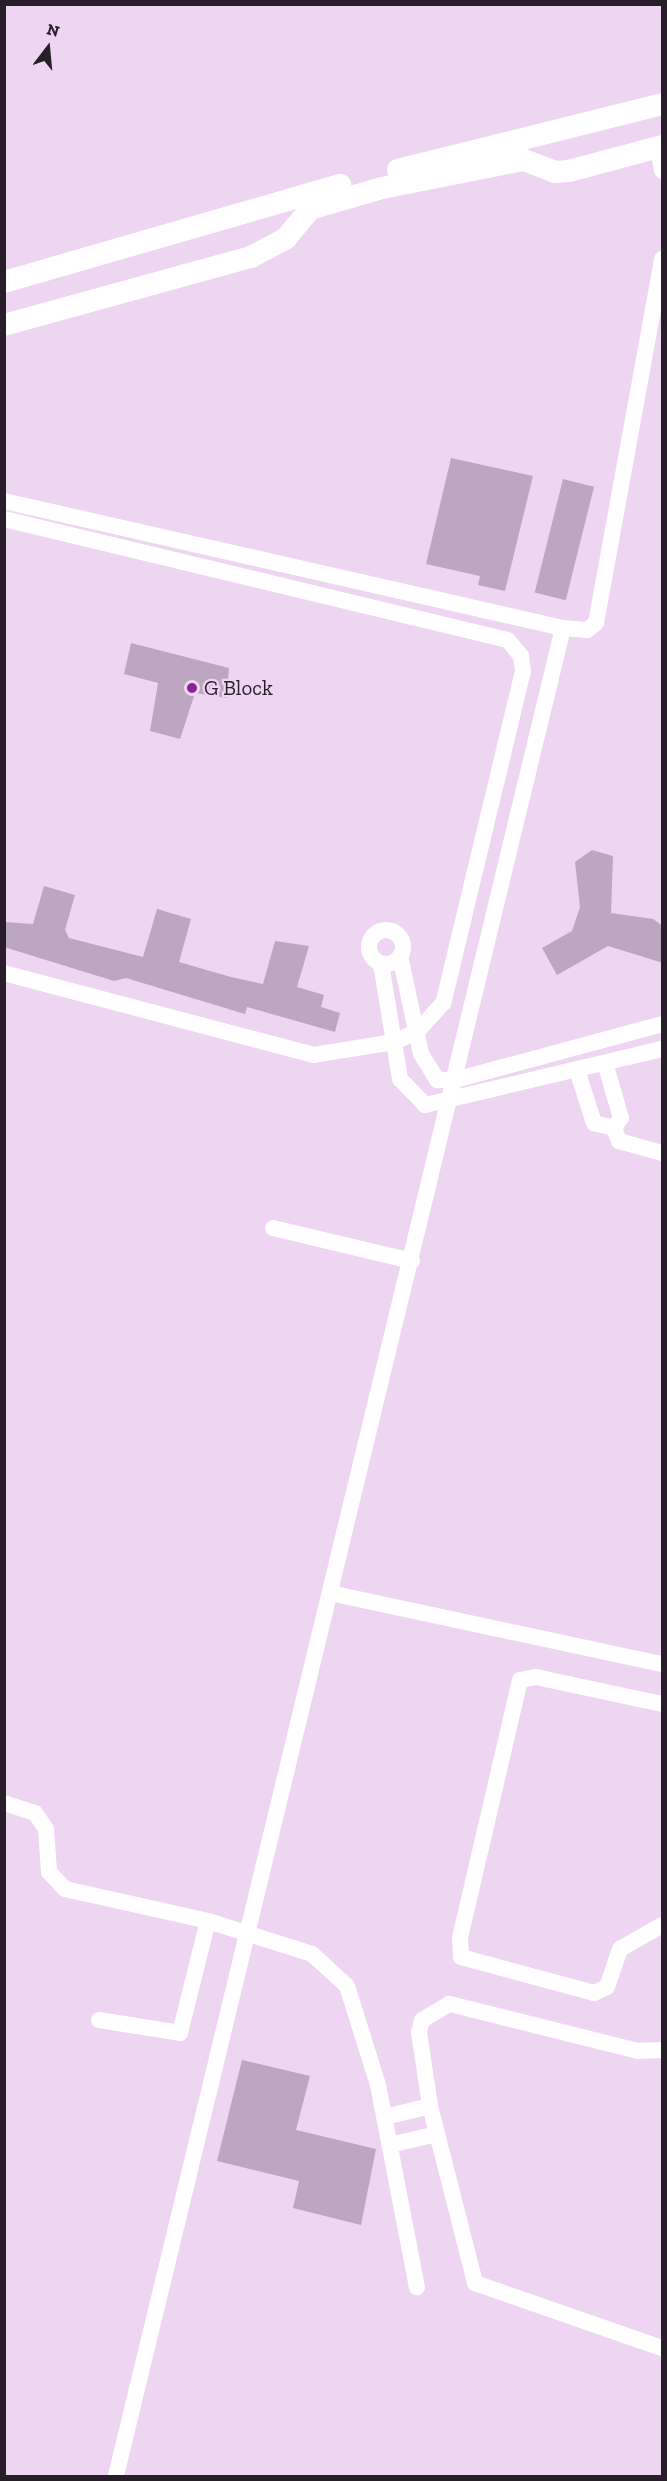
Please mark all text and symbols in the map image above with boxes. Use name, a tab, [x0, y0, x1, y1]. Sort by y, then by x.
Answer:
north arrow	[18, 18, 78, 78]
text: N	[45, 19, 62, 41]
place label: G Block	[204, 675, 273, 701]
marker: G Block	[185, 681, 199, 695]

